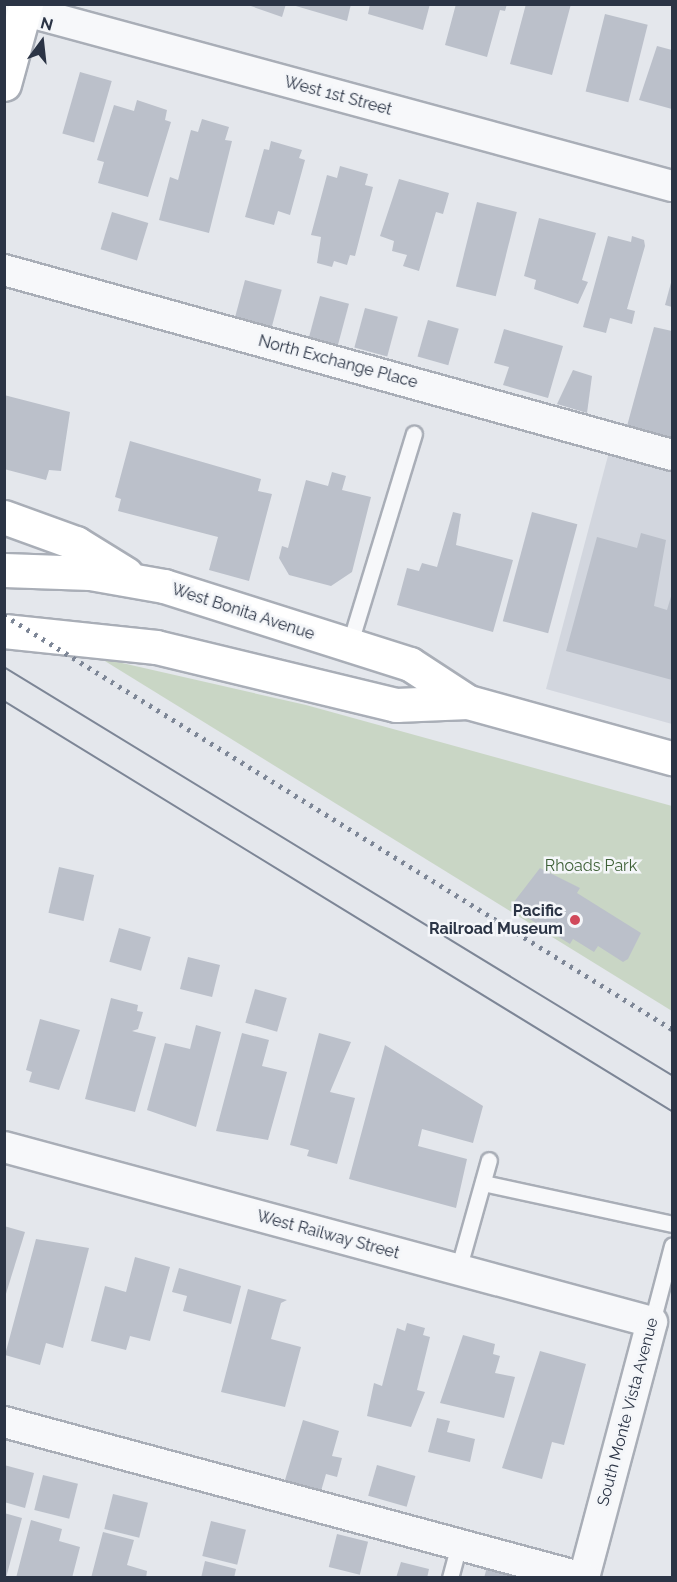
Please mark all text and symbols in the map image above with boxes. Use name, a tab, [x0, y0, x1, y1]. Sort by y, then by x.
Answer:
north arrow	[12, 12, 72, 72]
text: N	[38, 13, 55, 35]
street label: West 1st Street	[282, 72, 394, 120]
street label: North Exchange Place	[256, 331, 420, 393]
street label: West Bonita Avenue	[169, 580, 317, 644]
park label: Rhoads Park	[545, 856, 637, 876]
place label: Pacific Railroad Museum	[429, 901, 563, 939]
marker: Pacific Railroad Museum	[568, 913, 582, 927]
street label: West Railway Street	[254, 1207, 402, 1263]
street label: South Monte Vista Avenue	[593, 1315, 663, 1509]

